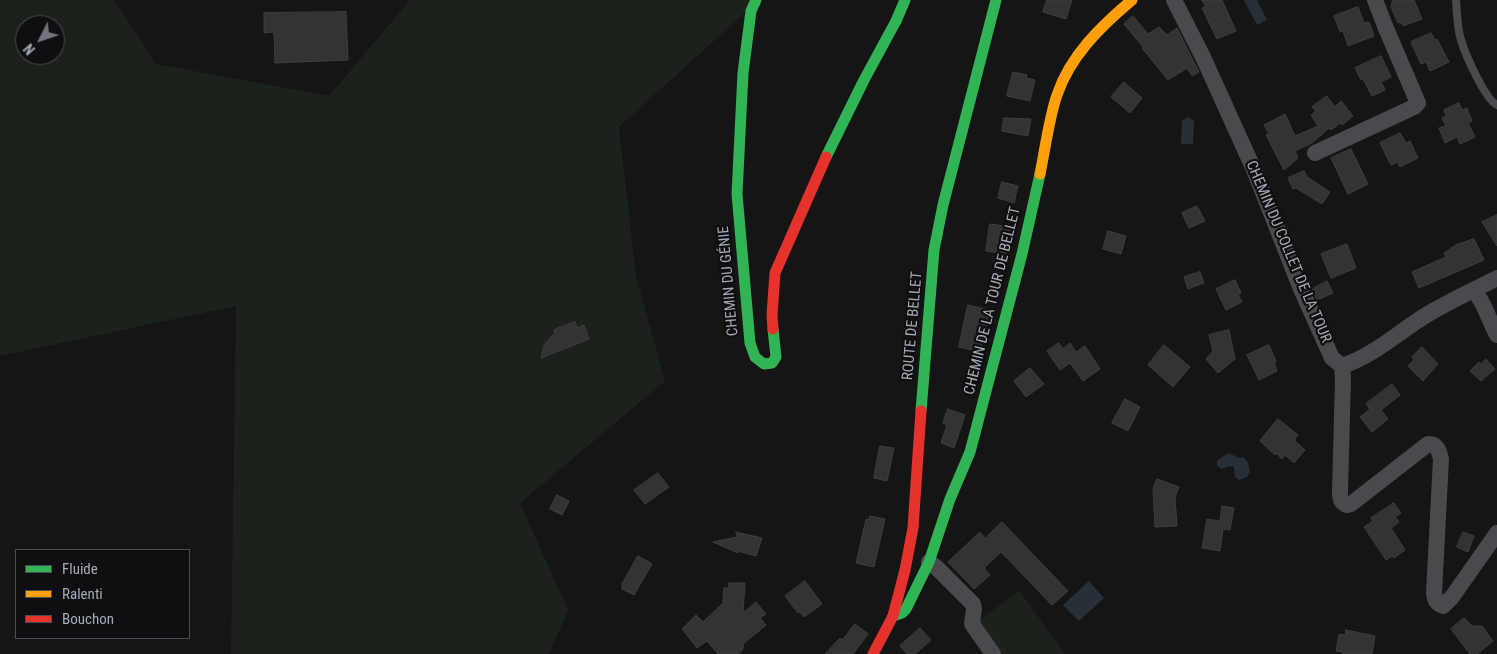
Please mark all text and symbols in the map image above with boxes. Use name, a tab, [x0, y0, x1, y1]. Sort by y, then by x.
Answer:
north arrow	[15, 15, 65, 65]
text: N	[21, 41, 38, 58]
street label: CHEMIN DU COLLET DE LA TOUR	[1241, 158, 1335, 346]
street label: CHEMIN DE LA TOUR DE BELLET	[961, 205, 1025, 397]
street label: CHEMIN DU GÉNIE	[715, 225, 743, 337]
street label: ROUTE DE BELLET	[899, 271, 927, 381]
legend	[15, 549, 190, 639]
text: Fluide	[62, 560, 98, 578]
text: Ralenti	[62, 585, 103, 603]
text: Bouchon	[62, 610, 114, 628]

